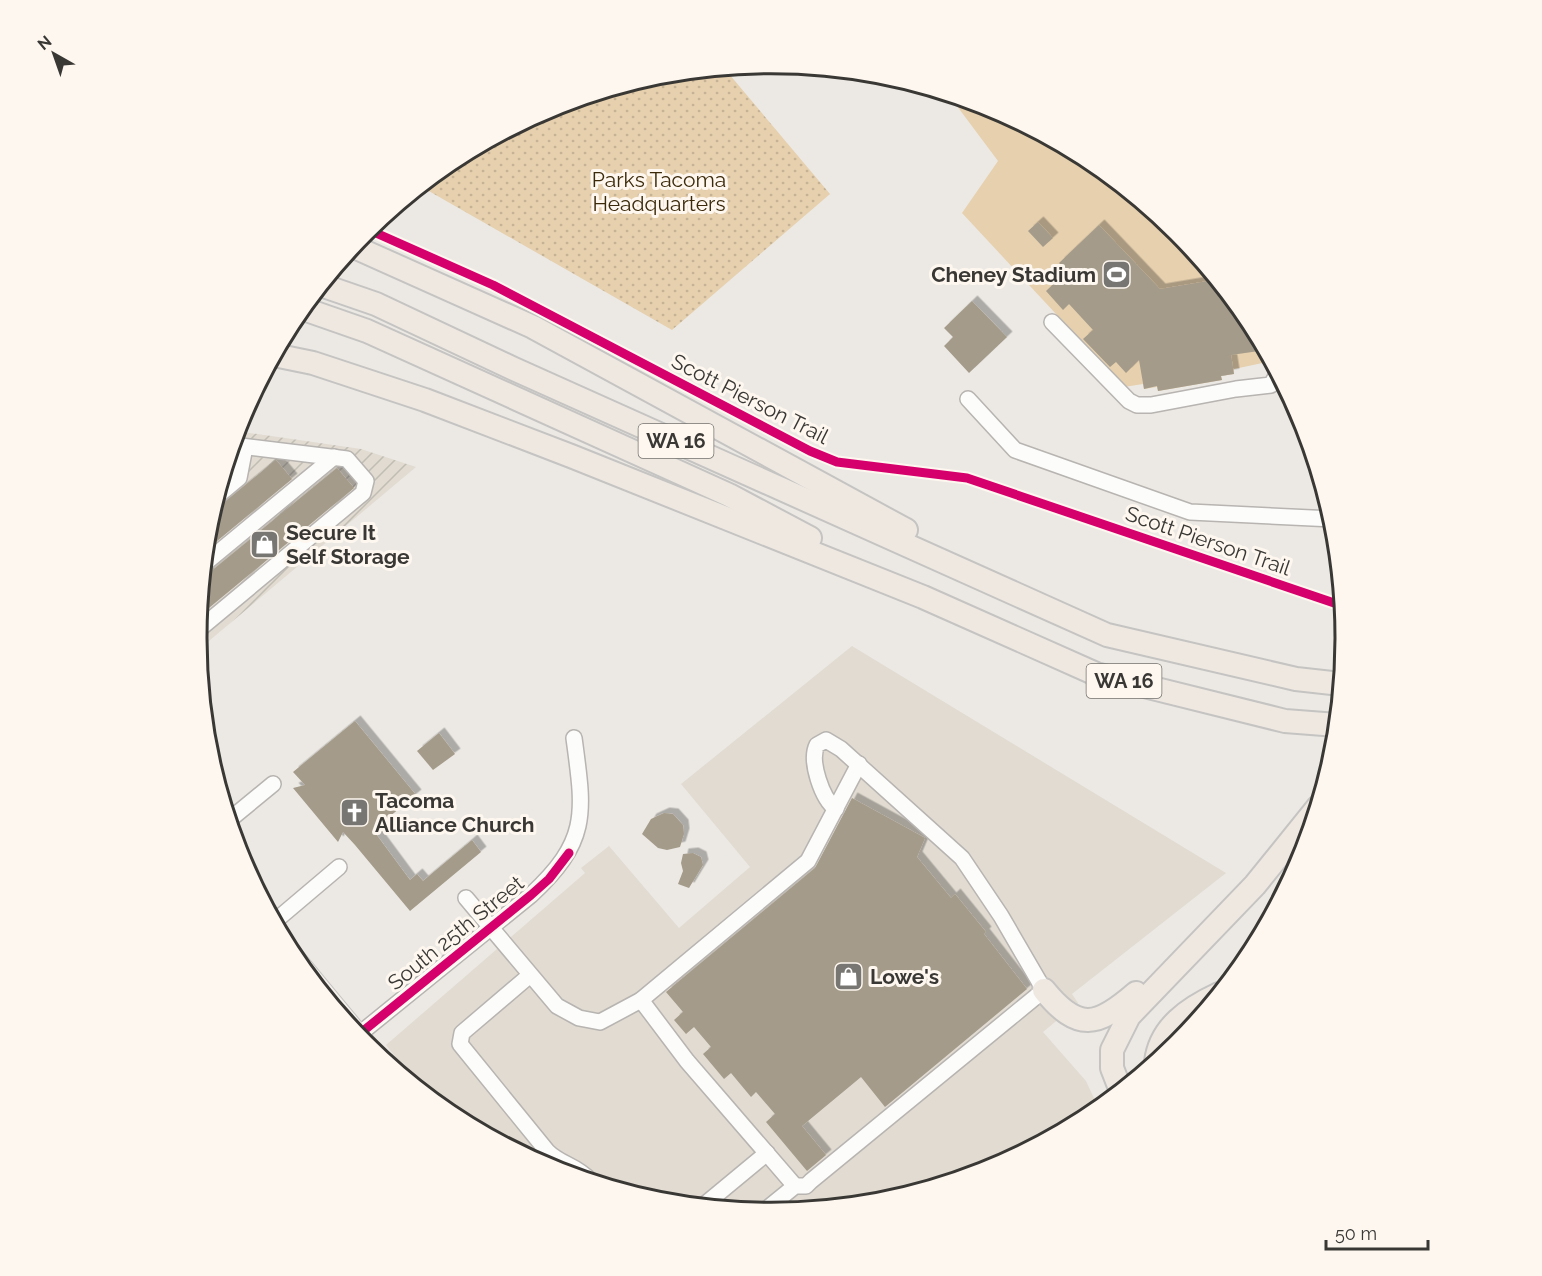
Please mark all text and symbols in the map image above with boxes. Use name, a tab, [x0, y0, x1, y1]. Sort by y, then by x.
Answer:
north arrow	[24, 24, 84, 84]
text: N	[34, 32, 55, 54]
park label: Parks Tacoma Headquarters	[592, 167, 726, 216]
sports icon: Cheney Stadium	[1101, 259, 1133, 291]
place label: Cheney Stadium	[931, 262, 1096, 287]
street label: Scott Pierson Trail	[668, 348, 833, 449]
road number: WA 16	[638, 424, 714, 458]
street label: Scott Pierson Trail	[1122, 501, 1294, 581]
place label: Secure It Self Storage	[286, 520, 410, 569]
shop icon: Secure It Self Storage	[249, 529, 281, 561]
road number: WA 16	[1086, 664, 1162, 698]
place label: Tacoma Alliance Church	[375, 788, 534, 837]
church icon: Tacoma Alliance Church	[338, 797, 370, 829]
street label: South 25th Street	[383, 870, 529, 995]
shop icon: Lowe's	[833, 961, 865, 993]
place label: Lowe's	[870, 964, 939, 989]
scale bar	[1326, 1213, 1428, 1251]
text: 50 m	[1335, 1223, 1377, 1244]

